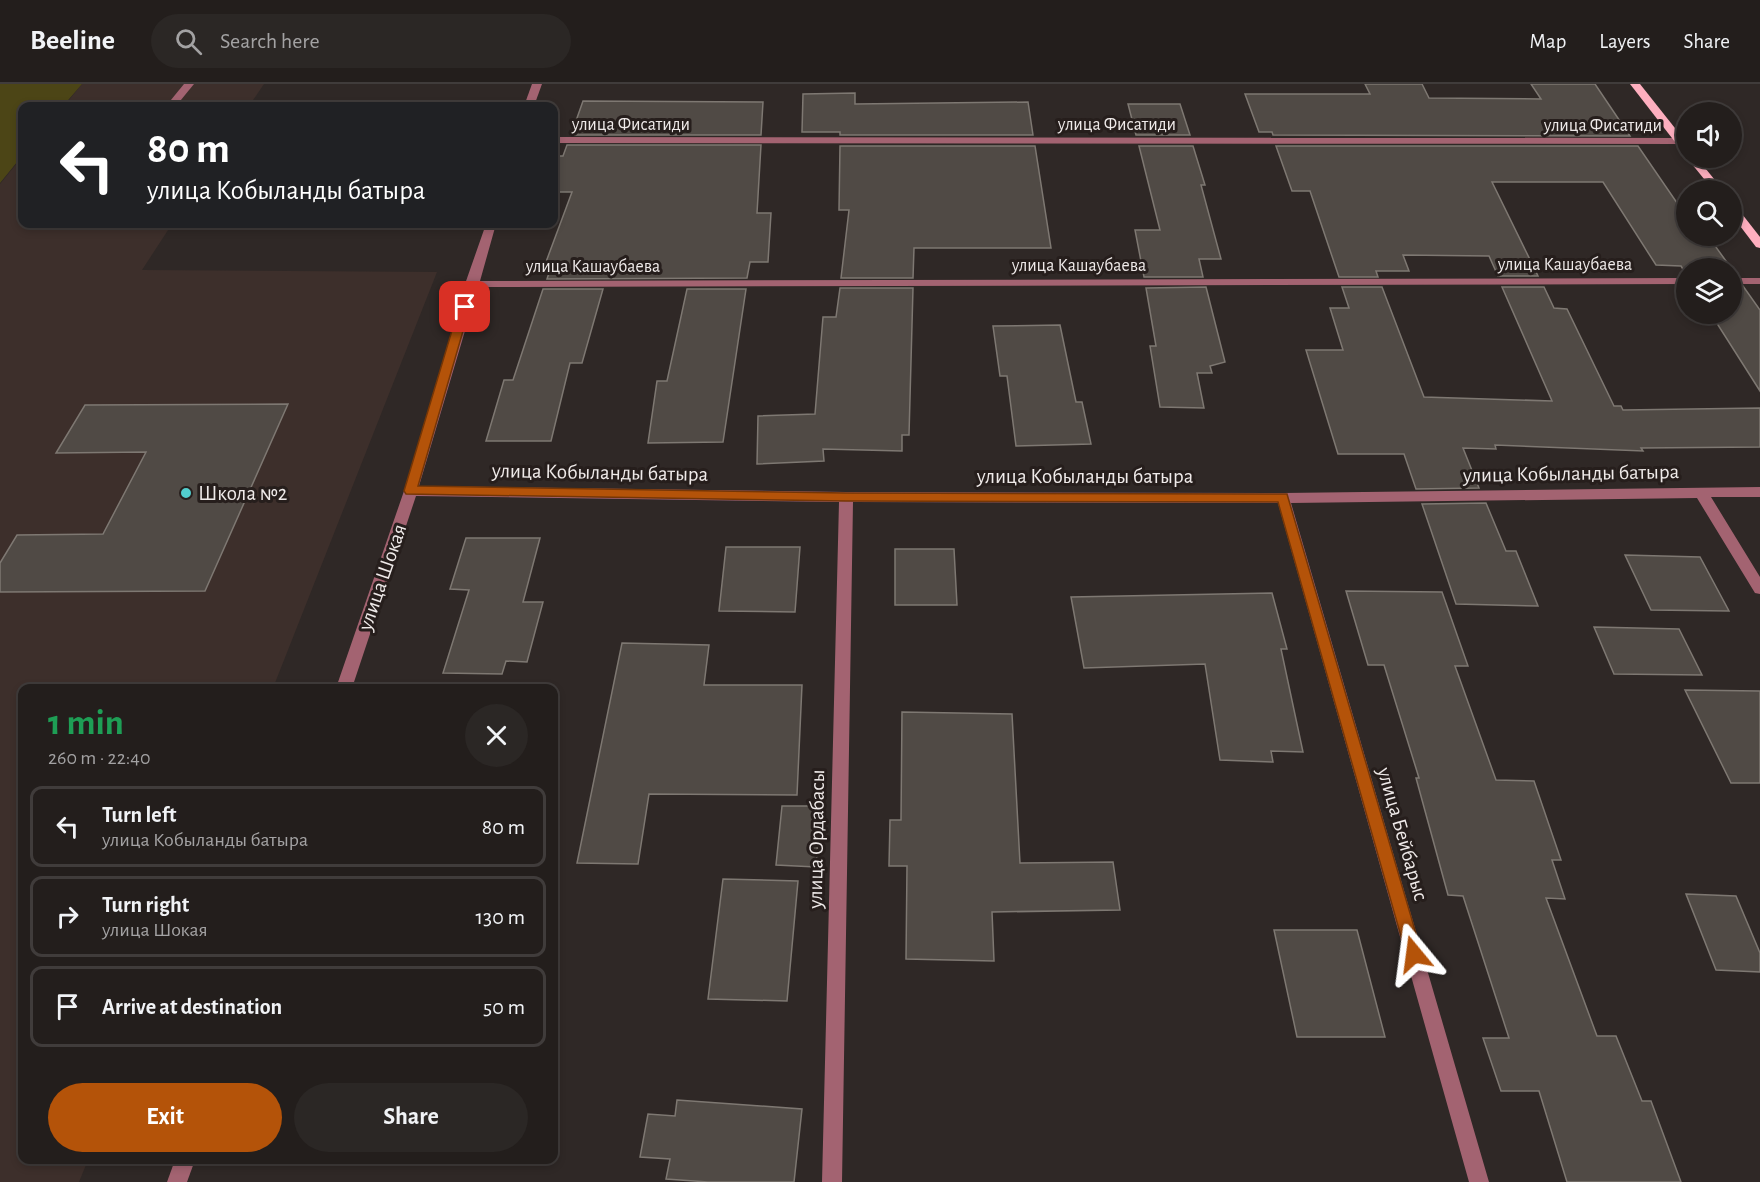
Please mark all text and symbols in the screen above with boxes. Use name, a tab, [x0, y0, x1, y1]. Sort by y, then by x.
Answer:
search box	[151, 14, 571, 68]
icon: search	[172, 25, 205, 58]
text: Beeline	[30, 27, 115, 55]
text: Search here	[220, 30, 320, 52]
text: Map	[1530, 31, 1566, 52]
text: Layers	[1599, 31, 1650, 52]
text: Share	[1683, 31, 1730, 52]
map controls	[1676, 102, 1742, 324]
button: sound	[1676, 102, 1742, 168]
street label: улица Фисатиди	[571, 116, 690, 134]
street label: улица Фисатиди	[1057, 116, 1176, 134]
street label: улица Фисатиди	[1543, 117, 1662, 135]
icon: left	[48, 126, 126, 204]
text: 80 m	[147, 128, 230, 170]
text: улица Кобыланды батыра	[147, 177, 425, 204]
button: search	[1676, 180, 1742, 246]
street label: улица Кашаубаева	[1497, 255, 1632, 274]
street label: улица Кашаубаева	[1011, 256, 1146, 275]
street label: улица Кашаубаева	[525, 257, 660, 276]
button: layers	[1676, 258, 1742, 324]
pin	[439, 281, 490, 332]
icon: arrive	[448, 290, 481, 323]
street label: улица Кобыланды батыра	[491, 460, 709, 485]
street label: улица Кобыланды батыра	[1462, 461, 1680, 486]
street label: улица Кобыланды батыра	[976, 466, 1194, 487]
place label: Школа №2	[198, 483, 287, 504]
marker: Школа №2	[179, 486, 193, 500]
street label: улица Шокая	[354, 521, 410, 634]
button: close	[465, 704, 528, 767]
text: 1 min	[48, 705, 124, 741]
text: 260 m · 22:40	[48, 748, 151, 768]
street label: улица Бейбарыс	[1373, 764, 1432, 903]
street label: улица Ордабасы	[805, 769, 828, 910]
text: Turn left	[102, 804, 176, 826]
icon: left	[51, 810, 84, 843]
text: 80 m	[482, 816, 525, 838]
text: улица Кобыланды батыра	[102, 830, 308, 850]
text: Turn right	[102, 894, 189, 916]
icon: right	[51, 900, 84, 933]
text: 130 m	[476, 906, 525, 928]
text: улица Шокая	[102, 920, 208, 940]
position arrow	[1382, 922, 1446, 986]
icon: arrive	[51, 990, 84, 1023]
text: Arrive at destination	[102, 996, 282, 1018]
text: 50 m	[483, 996, 525, 1018]
button: Exit	[48, 1083, 282, 1152]
button: Share	[294, 1083, 528, 1152]

